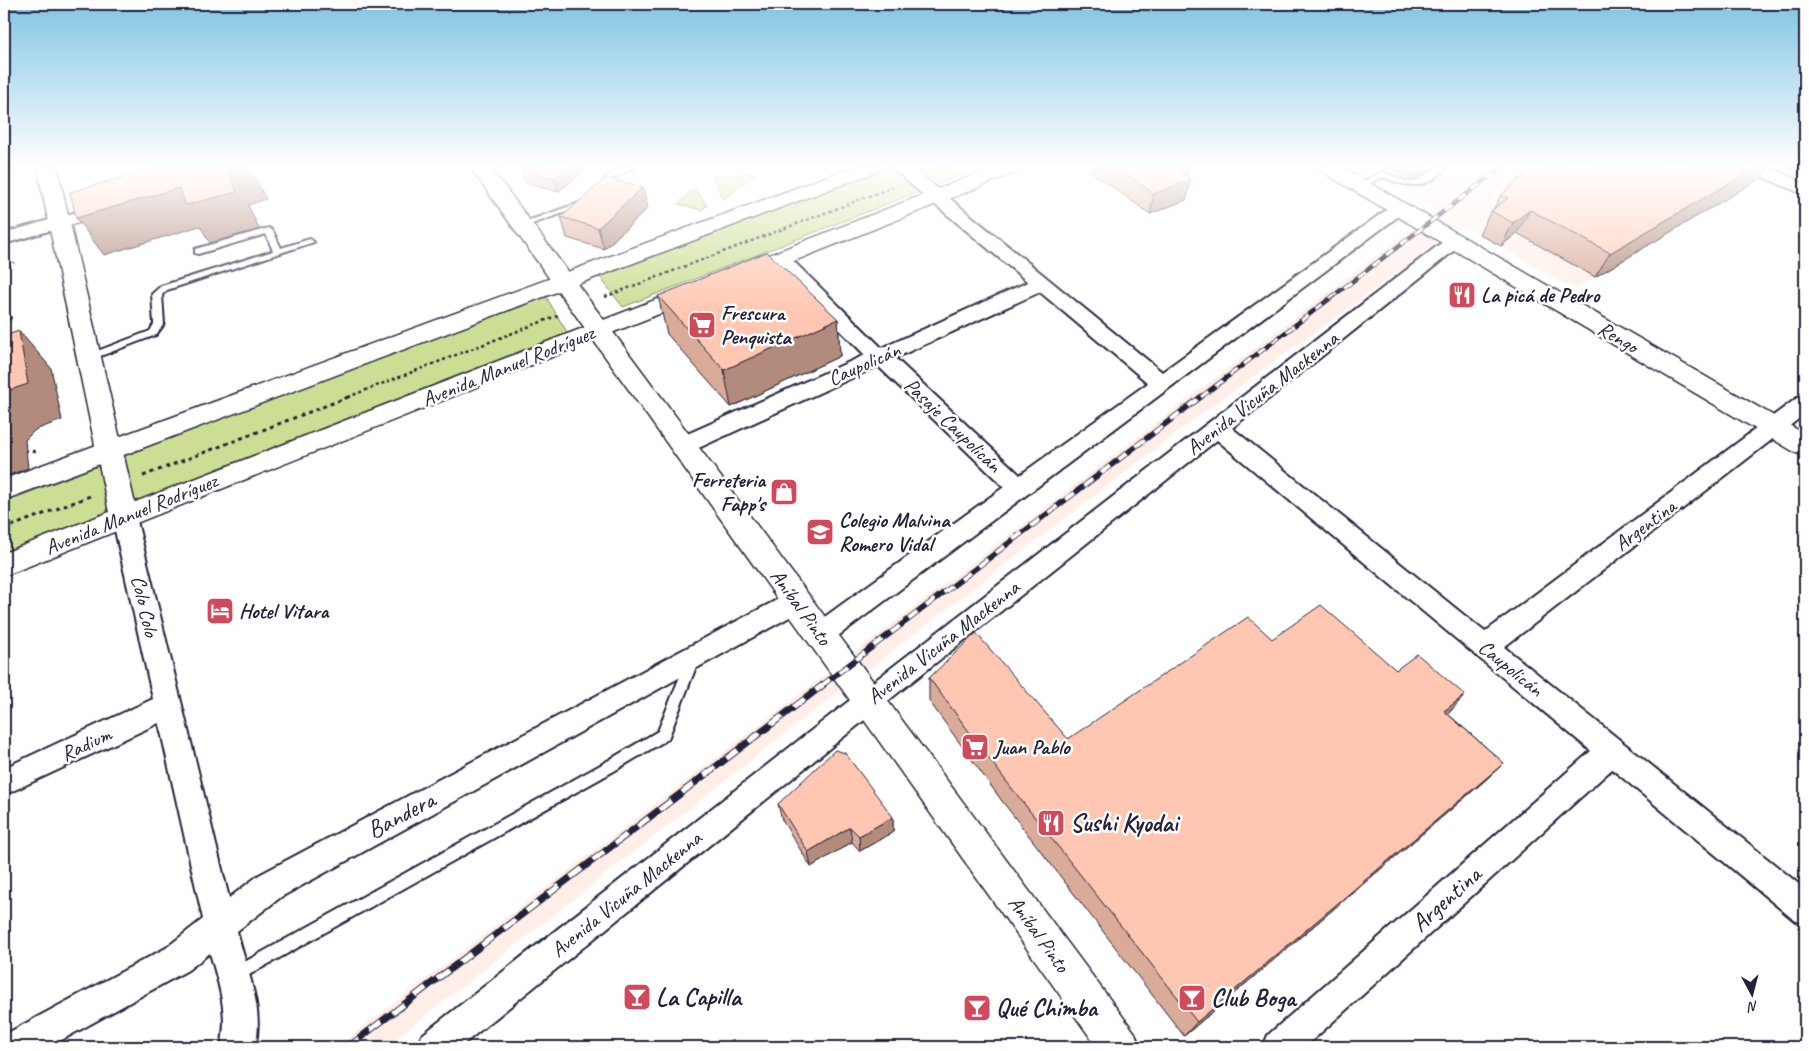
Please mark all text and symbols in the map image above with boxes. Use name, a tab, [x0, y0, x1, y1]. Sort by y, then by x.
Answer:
restaurant icon: La picá de Pedro	[1447, 280, 1477, 310]
place label: La picá de Pedro	[1481, 282, 1601, 308]
place label: Frescura Penquista	[721, 300, 792, 350]
supermarket icon: Frescura Penquista	[687, 310, 717, 340]
street label: Rengo	[1593, 315, 1645, 360]
street label: Avenida Manuel Rodríguez	[418, 319, 600, 412]
street label: Avenida Vicuña Mackenna	[1181, 324, 1345, 461]
street label: Caupolicán	[824, 336, 905, 391]
street label: Pasaje Caupolicán	[899, 372, 1008, 478]
street label: Avenida Manuel Rodríguez	[41, 467, 223, 560]
place label: Ferreteria Fapp's	[692, 467, 768, 517]
shop icon: Ferreteria Fapp's	[769, 477, 799, 507]
street label: Argentina	[1609, 492, 1683, 557]
place label: Colegio Malvina Romero Vidal	[839, 507, 951, 557]
school or university icon: Colegio Malvina Romero Vidal	[805, 517, 835, 547]
street label: Aníbal Pinto	[765, 564, 838, 651]
street label: Colo Colo	[125, 573, 165, 641]
street label: Avenida Vicuña Mackenna	[862, 573, 1026, 710]
hotel icon: Hotel Vitara	[205, 596, 235, 626]
place label: Hotel Vitara	[239, 598, 330, 624]
street label: Caupolicán	[1473, 634, 1549, 702]
street label: Radium	[56, 721, 117, 767]
supermarket icon: Juan Pablo	[960, 732, 990, 762]
place label: Juan Pablo	[992, 734, 1071, 760]
street label: Bandera	[362, 783, 443, 846]
place label: Sushi Kyodai	[1070, 807, 1181, 839]
restaurant icon: Sushi Kyodai	[1036, 808, 1066, 838]
street label: Avenida Vicuña Mackenna	[545, 824, 708, 963]
street label: Argentina	[1404, 857, 1490, 939]
street label: Aníbal Pinto	[1003, 891, 1076, 978]
north arrow	[1726, 968, 1776, 1018]
place label: La Capilla	[656, 981, 743, 1013]
bar icon: La Capilla	[622, 982, 652, 1012]
place label: Club Boga	[1211, 982, 1298, 1014]
bar icon: Club Boga	[1177, 983, 1207, 1013]
place label: Qué Chimba	[996, 992, 1099, 1024]
bar icon: Qué Chimba	[962, 993, 992, 1023]
text: N	[1746, 997, 1759, 1016]

